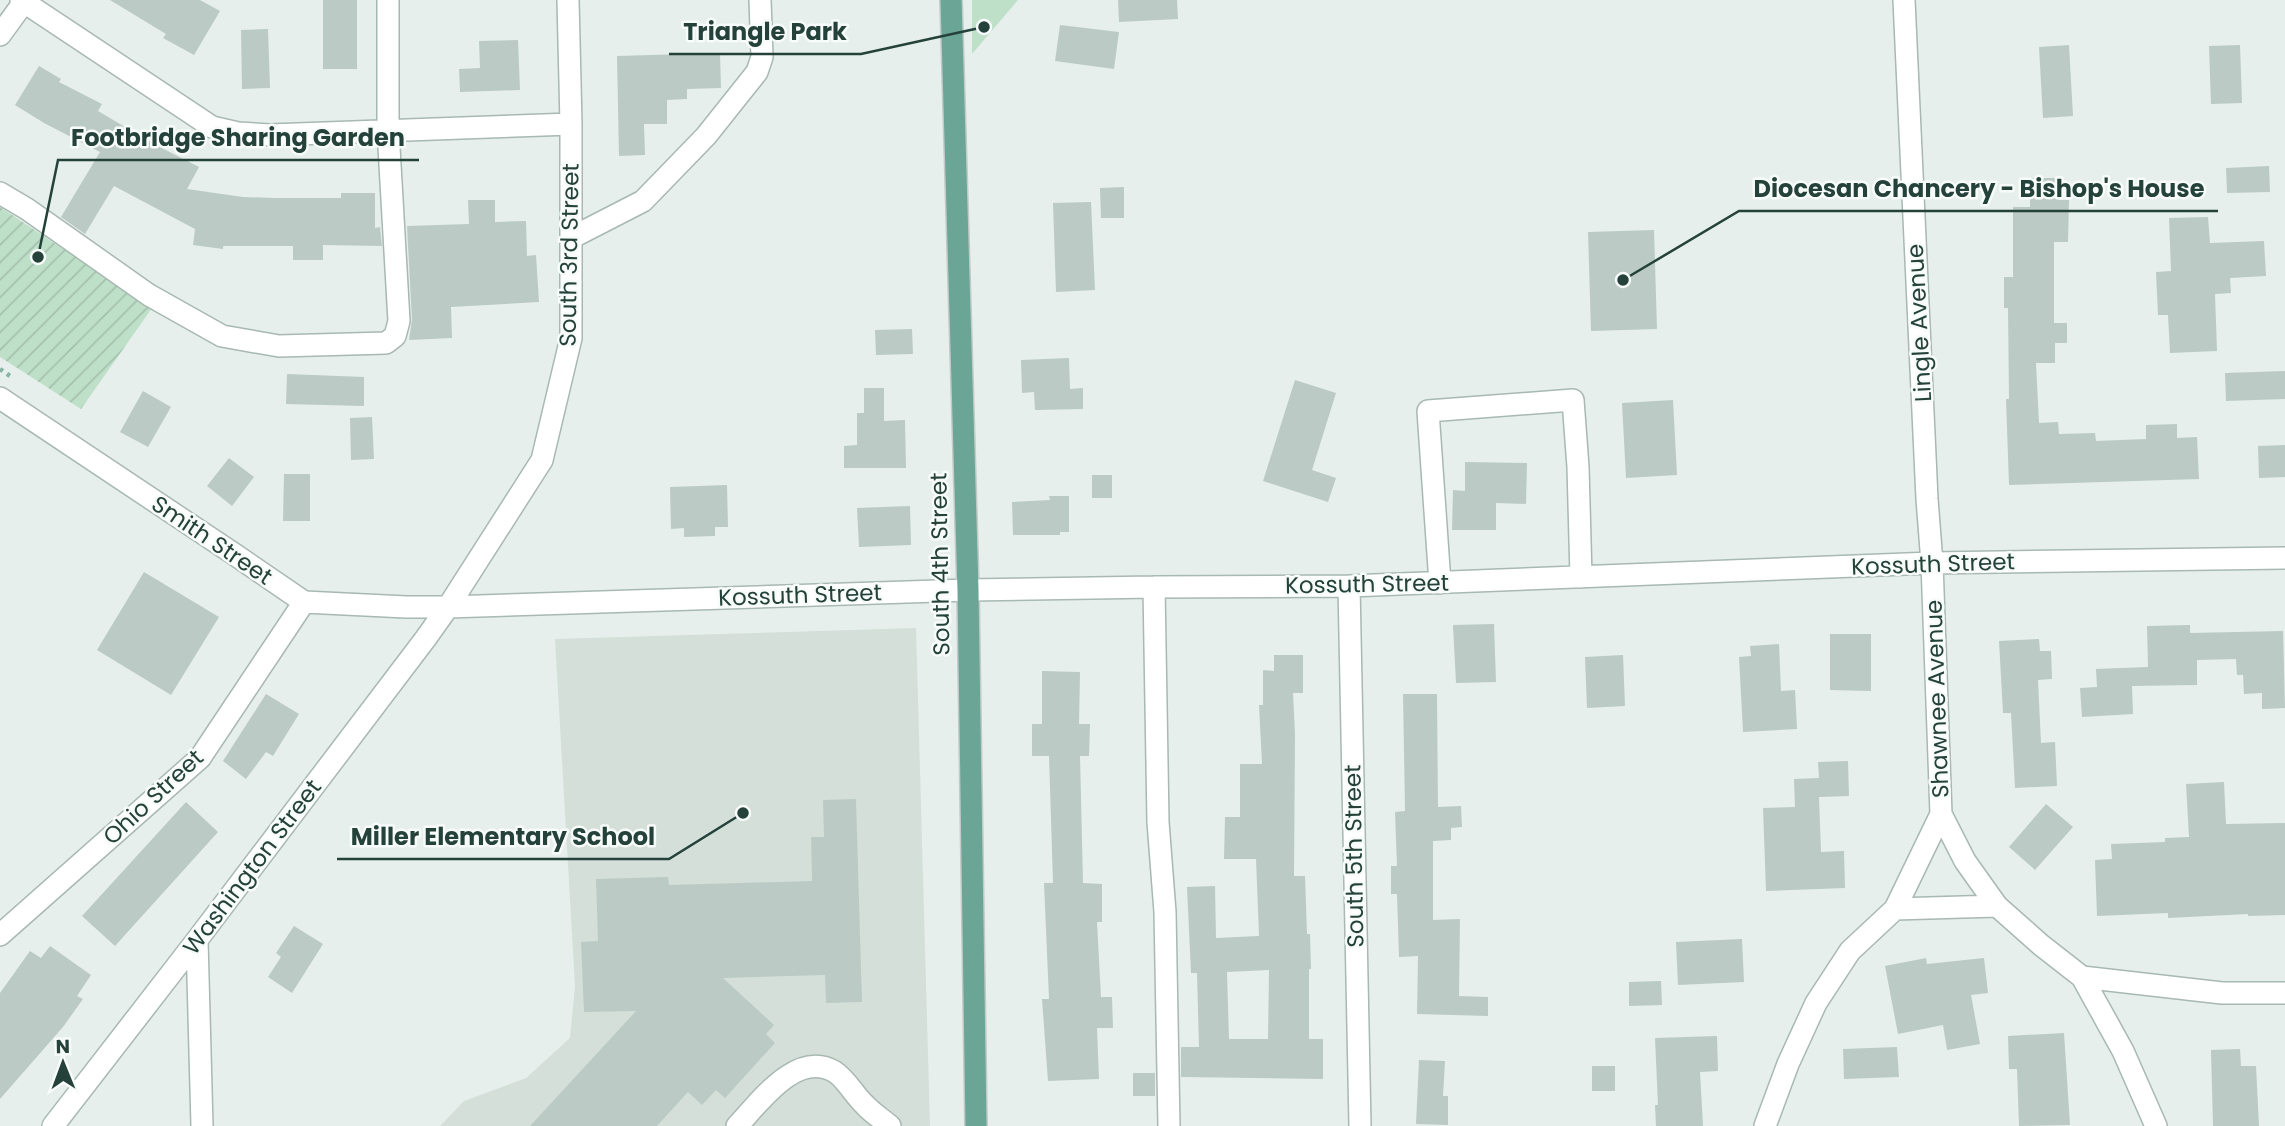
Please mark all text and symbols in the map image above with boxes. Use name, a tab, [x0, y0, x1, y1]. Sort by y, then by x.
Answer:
callout: Triangle Park	[669, 9, 861, 54]
text: Triangle Park	[683, 15, 847, 48]
callout: Footbridge Sharing Garden	[58, 115, 419, 160]
text: Footbridge Sharing Garden	[71, 121, 405, 154]
street label: South 3rd Street	[551, 163, 587, 347]
callout: Diocesan Chancery - Bishop's House	[1739, 166, 2218, 211]
text: Diocesan Chancery - Bishop's House	[1754, 172, 2205, 205]
street label: Lingle Avenue	[1899, 243, 1939, 403]
street label: South 4th Street	[922, 472, 958, 656]
street label: Smith Street	[145, 488, 279, 592]
street label: Kossuth Street	[1851, 545, 2015, 583]
street label: Kossuth Street	[1285, 567, 1449, 601]
street label: Kossuth Street	[718, 576, 882, 614]
street label: Shawnee Avenue	[1918, 599, 1956, 799]
street label: Ohio Street	[96, 742, 210, 852]
street label: South 5th Street	[1336, 764, 1372, 948]
street label: Washington Street	[175, 773, 329, 961]
callout: Miller Elementary School	[337, 814, 669, 859]
text: Miller Elementary School	[351, 820, 655, 853]
north arrow	[28, 1028, 98, 1098]
text: N	[55, 1033, 70, 1060]

